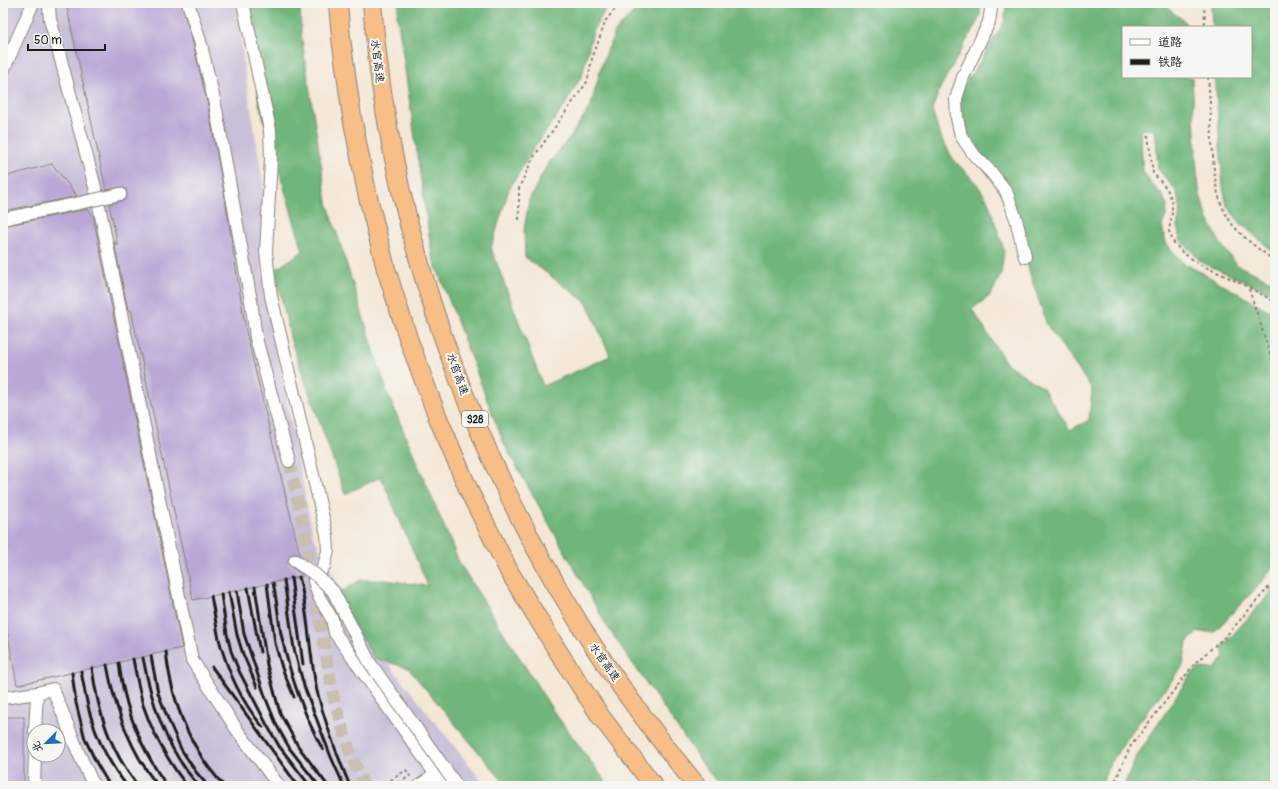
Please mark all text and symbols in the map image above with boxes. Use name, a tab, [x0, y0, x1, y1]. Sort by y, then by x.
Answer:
scale bar	[28, 26, 105, 52]
legend	[1122, 26, 1252, 78]
text: 50 m	[34, 33, 62, 48]
text: 道路	[1158, 35, 1182, 50]
street label: 水官高速	[368, 38, 387, 84]
text: 铁路	[1158, 55, 1182, 70]
street label: 水官高速	[444, 351, 471, 397]
road number: S28	[462, 411, 488, 427]
street label: 水官高速	[587, 641, 623, 684]
north arrow	[26, 723, 66, 763]
text: 北	[29, 739, 45, 755]

